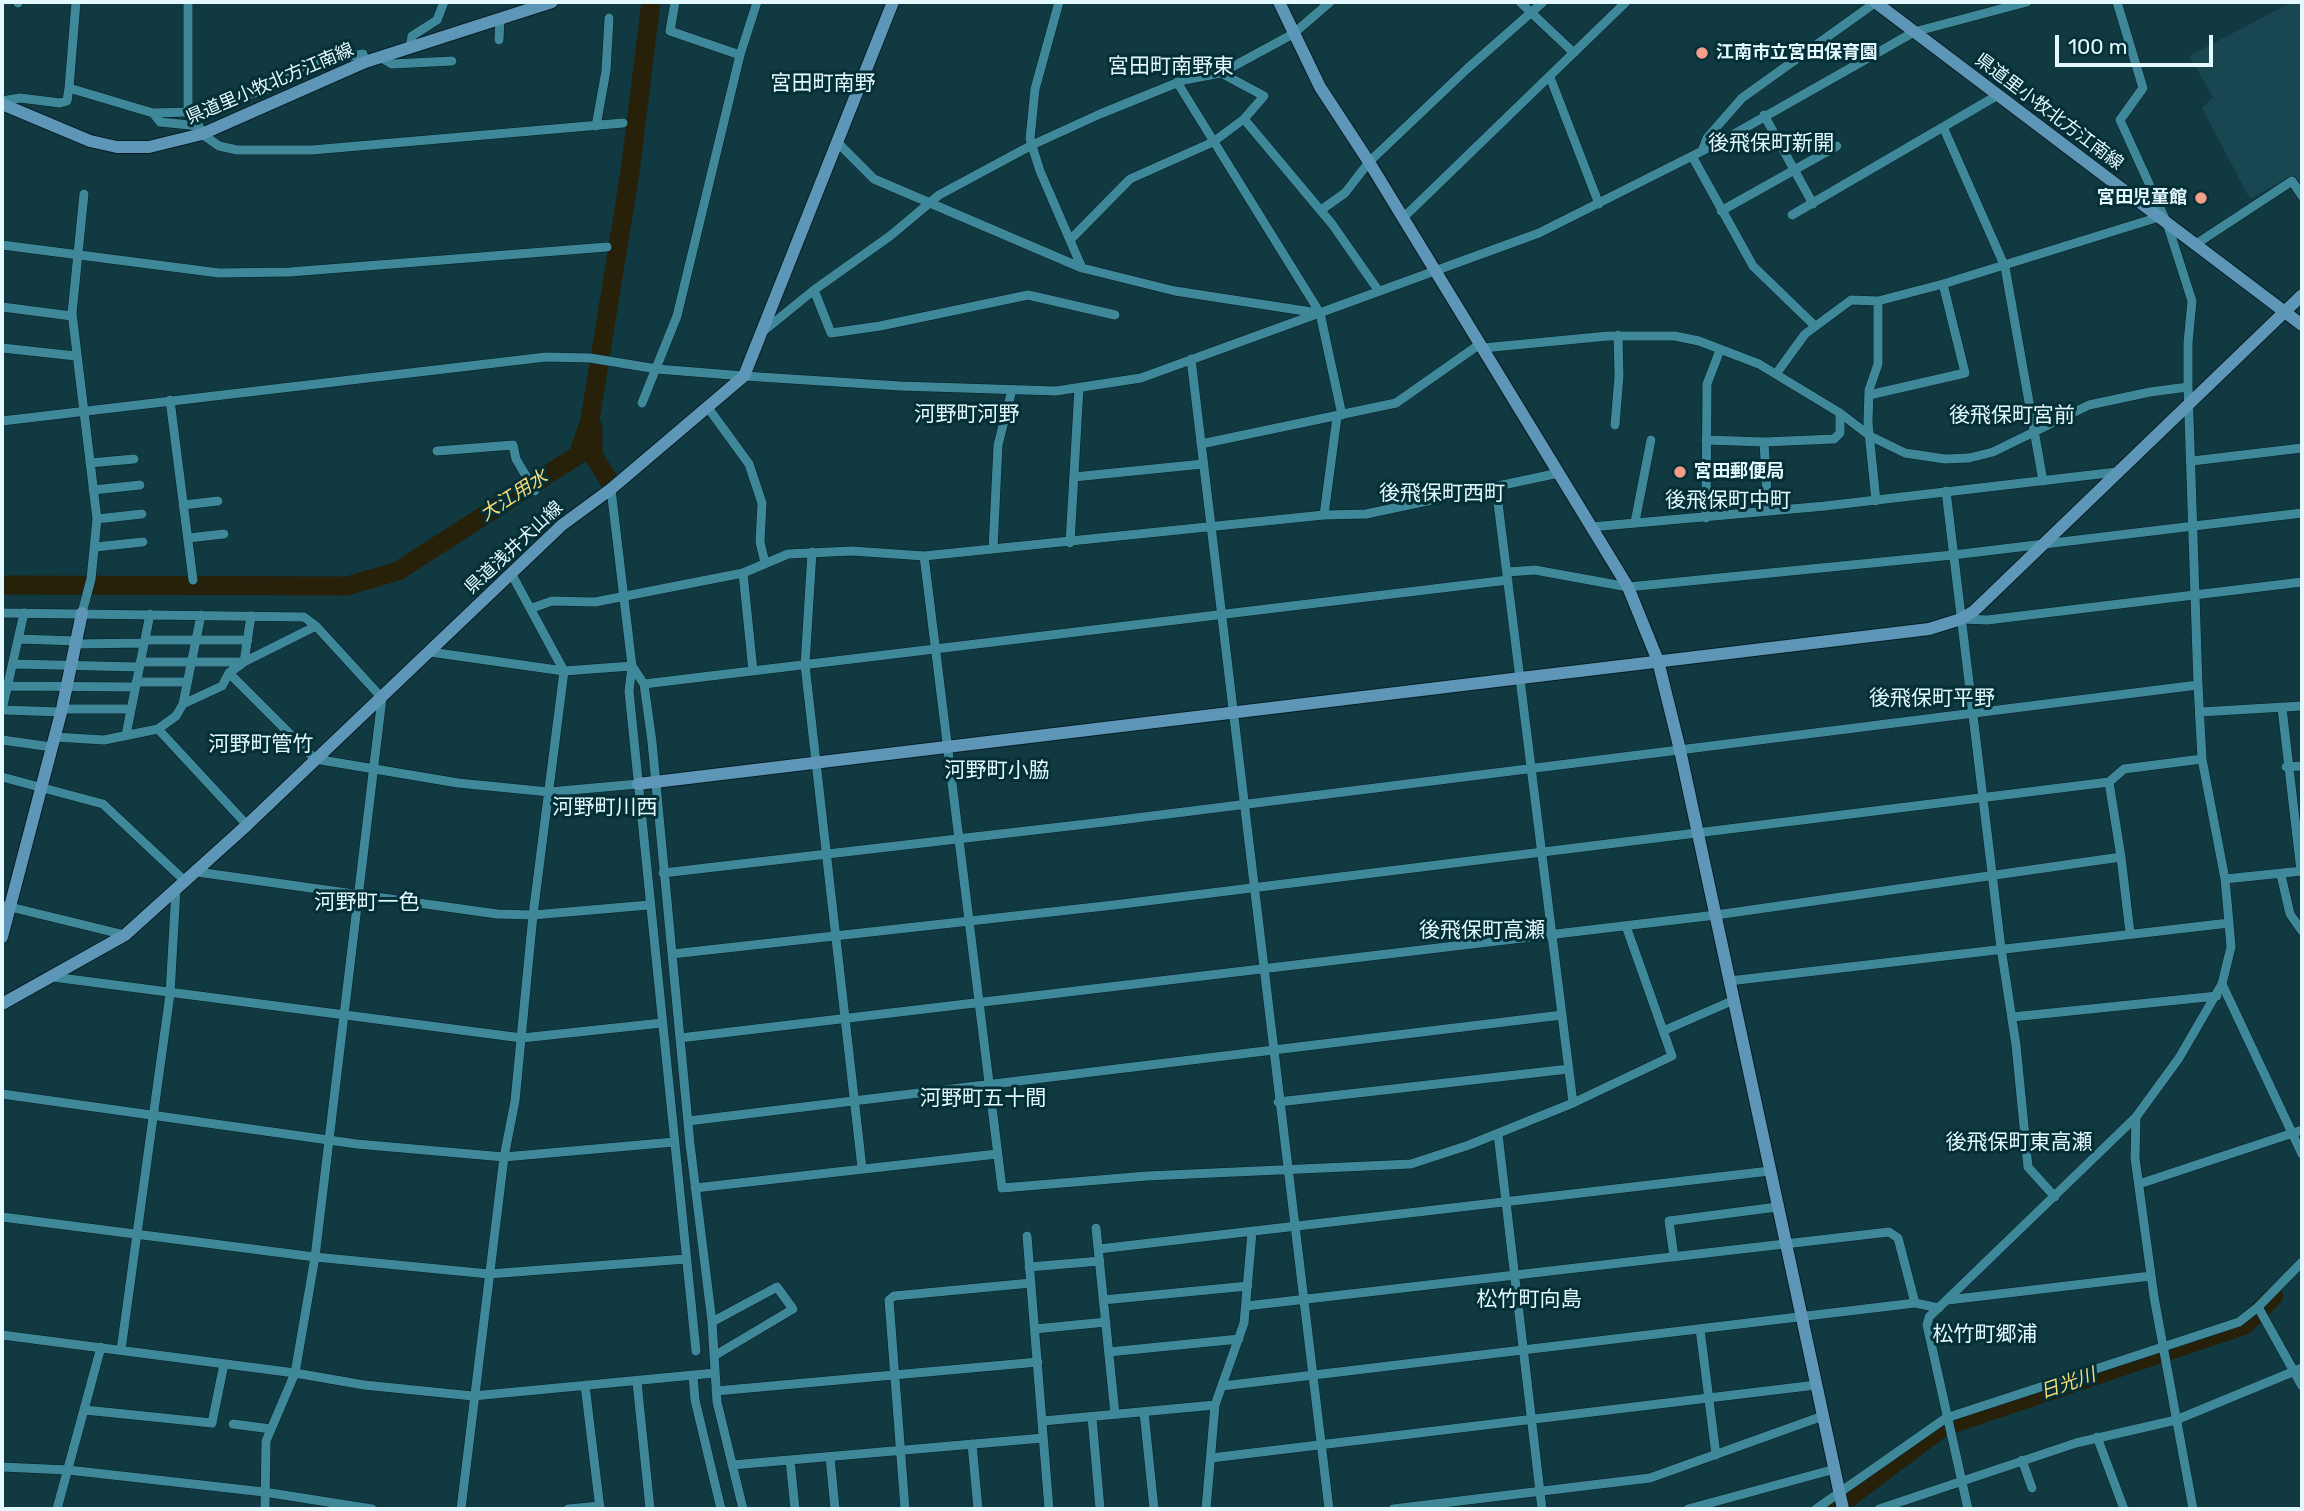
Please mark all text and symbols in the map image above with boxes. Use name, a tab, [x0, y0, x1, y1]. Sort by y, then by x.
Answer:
scale bar	[2059, 21, 2216, 65]
text: 100 m	[2068, 34, 2127, 59]
street label: 県道里小牧北方江南線	[183, 39, 357, 129]
place label: 江南市立宮田保育園	[1716, 42, 1878, 64]
marker: 江南市立宮田保育園	[1694, 45, 1710, 61]
street label: 県道里小牧北方江南線	[1971, 49, 2127, 175]
district label: 宮田町南野東	[1108, 54, 1234, 80]
district label: 宮田町南野	[771, 71, 875, 97]
district label: 後飛保町新開	[1708, 131, 1834, 157]
place label: 宮田児童館	[2097, 187, 2187, 209]
marker: 宮田児童館	[2193, 190, 2209, 206]
district label: 河野町河野	[915, 402, 1019, 428]
district label: 後飛保町宮前	[1949, 403, 2075, 429]
place label: 宮田郵便局	[1694, 461, 1784, 483]
marker: 宮田郵便局	[1672, 464, 1688, 480]
water label: 大江用水	[476, 466, 552, 526]
district label: 後飛保町西町	[1379, 481, 1505, 507]
district label: 後飛保町中町	[1665, 488, 1791, 514]
street label: 県道浅井犬山線	[461, 497, 567, 599]
district label: 後飛保町平野	[1869, 686, 1995, 712]
district label: 河野町管竹	[209, 732, 313, 758]
district label: 河野町小脇	[945, 758, 1049, 784]
district label: 河野町川西	[553, 795, 657, 821]
district label: 河野町一色	[315, 890, 419, 916]
district label: 後飛保町高瀬	[1419, 918, 1545, 944]
district label: 河野町五十間	[920, 1086, 1046, 1112]
district label: 後飛保町東高瀬	[1946, 1130, 2092, 1156]
district label: 松竹町向島	[1477, 1287, 1581, 1313]
district label: 松竹町郷浦	[1933, 1322, 2037, 1348]
water label: 日光川	[2037, 1364, 2099, 1404]

